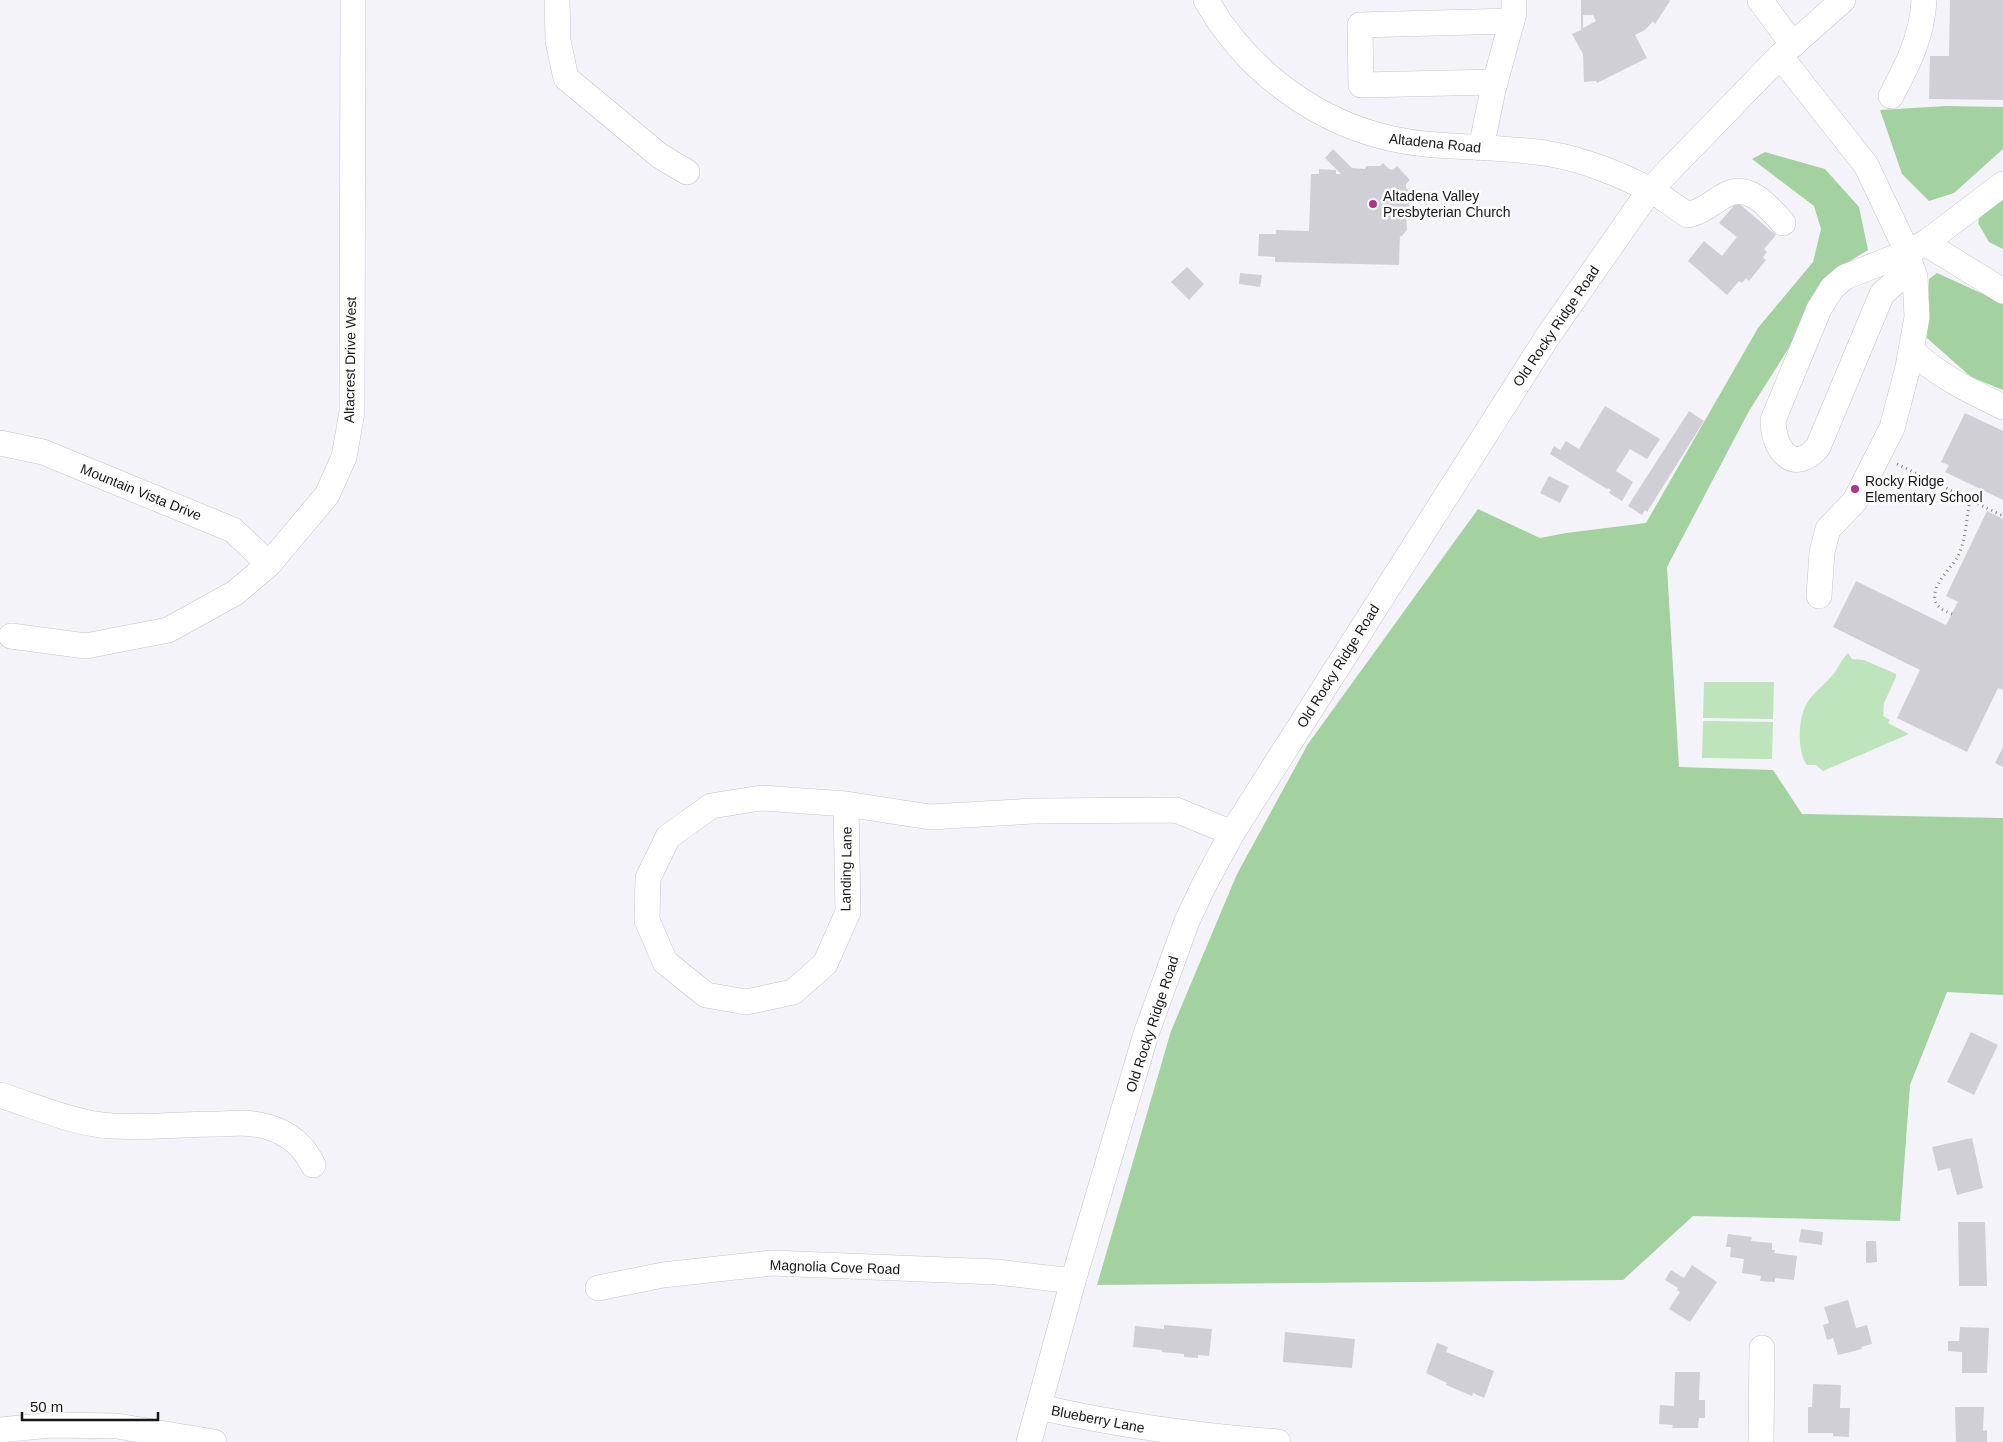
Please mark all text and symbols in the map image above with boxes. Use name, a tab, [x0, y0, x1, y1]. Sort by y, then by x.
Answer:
street label: Altadena Road	[1388, 130, 1482, 156]
place label: Altadena Valley Presbyterian Church	[1383, 188, 1511, 220]
marker: Altadena Valley Presbyterian Church	[1367, 198, 1379, 210]
street label: Old Rocky Ridge Road	[1510, 262, 1602, 390]
street label: Altacrest Drive West	[341, 296, 359, 423]
street label: Mountain Vista Drive	[78, 460, 204, 524]
place label: Rocky Ridge Elementary School	[1865, 473, 1983, 505]
marker: Rocky Ridge Elementary School	[1849, 483, 1861, 495]
street label: Old Rocky Ridge Road	[1293, 601, 1383, 731]
street label: Landing Lane	[837, 826, 855, 912]
street label: Old Rocky Ridge Road	[1122, 954, 1182, 1094]
street label: Magnolia Cove Road	[769, 1257, 901, 1277]
scale bar	[22, 1390, 159, 1422]
text: 50 m	[30, 1398, 63, 1415]
street label: Blueberry Lane	[1050, 1402, 1146, 1436]

